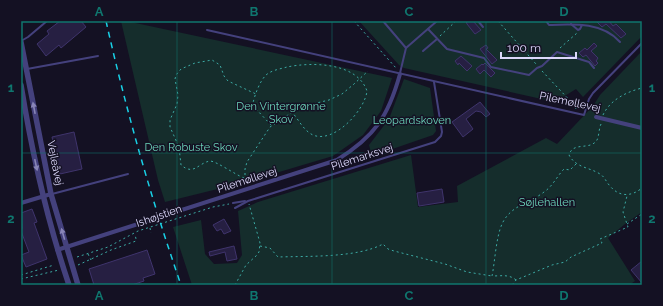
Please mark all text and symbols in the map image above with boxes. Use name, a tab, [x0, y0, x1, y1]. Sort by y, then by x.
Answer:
text: A	[95, 4, 104, 19]
text: B	[250, 4, 259, 19]
text: C	[405, 4, 414, 19]
text: D	[559, 4, 569, 19]
scale bar	[501, 34, 576, 60]
text: 100 m	[507, 41, 541, 55]
text: 1	[8, 80, 15, 95]
text: 1	[649, 80, 656, 95]
street label: Pilemøllevej	[538, 89, 602, 115]
park label: Den Vintergrønne Skov	[236, 100, 326, 126]
one-way arrow	[31, 102, 37, 114]
park label: Leopardskoven	[373, 114, 451, 127]
street label: Vejleåvej	[44, 139, 66, 187]
park label: Den Robuste Skov	[145, 141, 238, 154]
street label: Pilemarksvej	[329, 141, 395, 173]
one-way arrow	[33, 159, 39, 171]
street label: Pilemøllevej	[215, 164, 279, 196]
park label: Søjlehallen	[519, 196, 575, 209]
street label: Ishøjstien	[134, 202, 184, 230]
text: 2	[7, 211, 15, 226]
text: 2	[648, 211, 656, 226]
one-way arrow	[60, 228, 66, 240]
text: A	[95, 288, 104, 303]
text: B	[250, 288, 259, 303]
text: C	[405, 288, 414, 303]
text: D	[559, 288, 569, 303]

